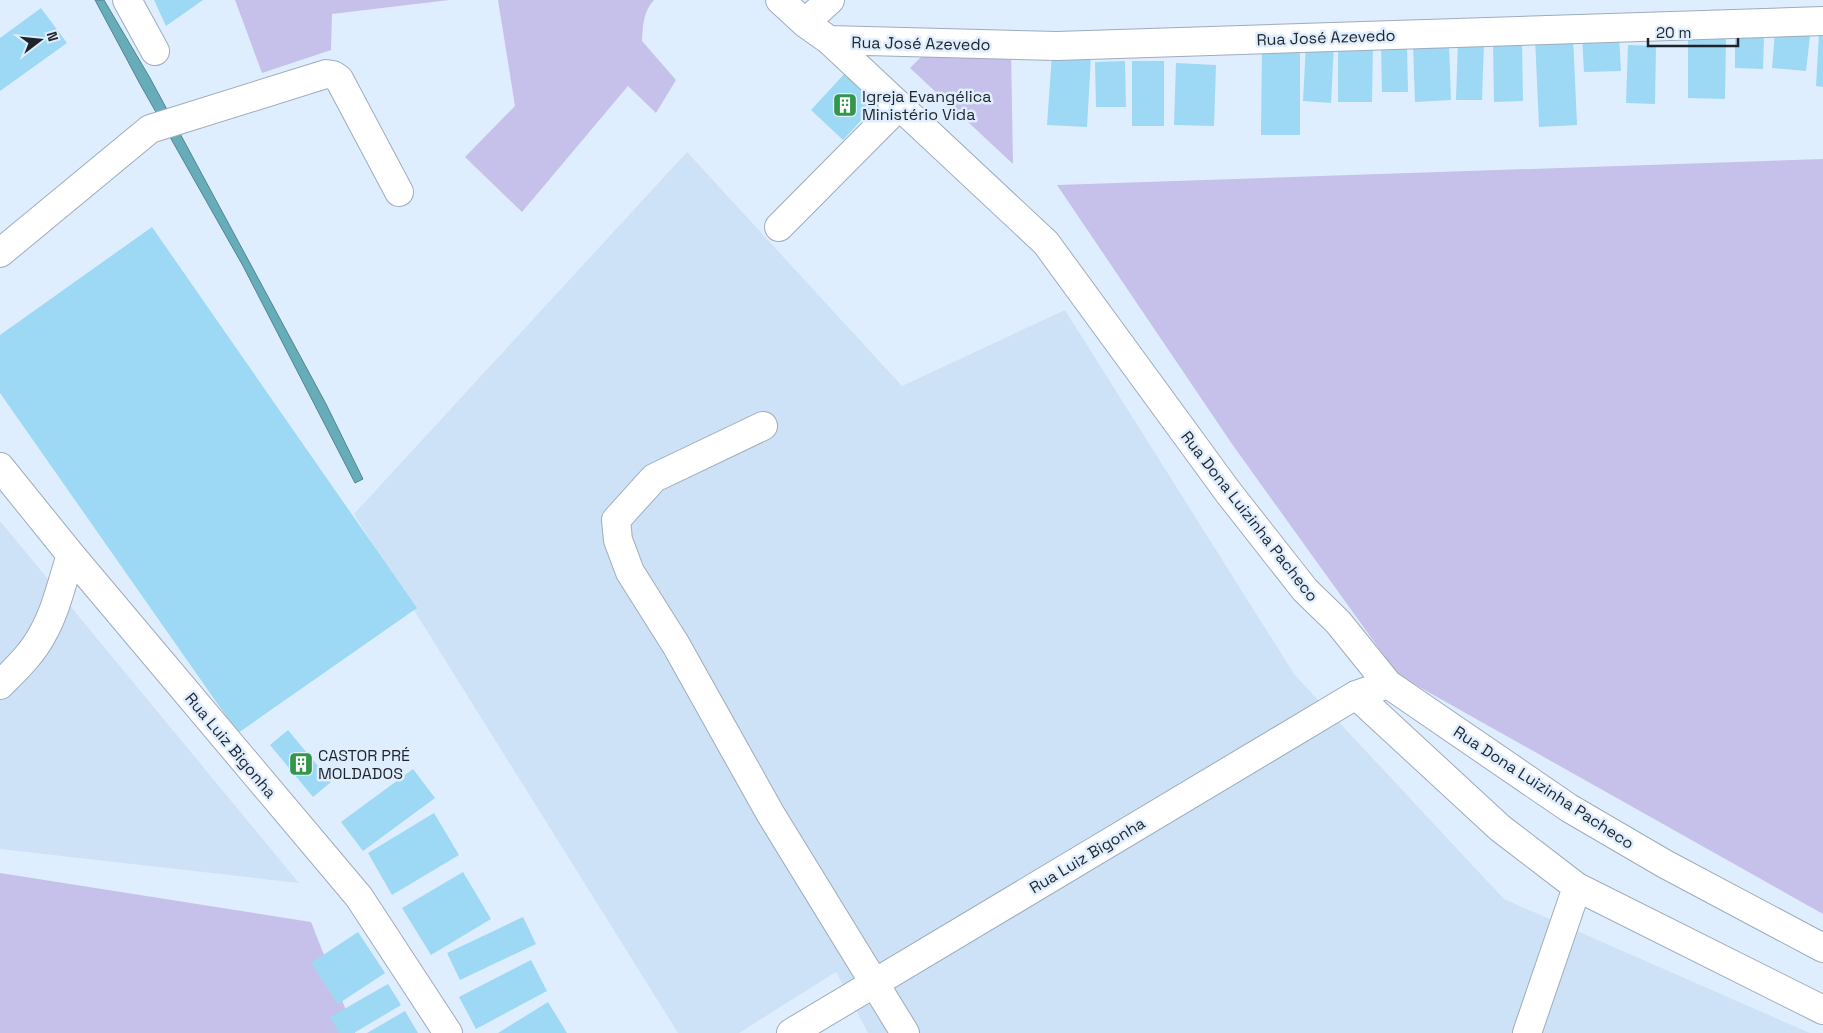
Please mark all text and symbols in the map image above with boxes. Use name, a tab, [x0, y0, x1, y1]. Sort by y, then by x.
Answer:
north arrow	[15, 15, 65, 65]
scale bar	[1648, 15, 1738, 47]
text: 20 m	[1656, 23, 1691, 42]
street label: Rua José Azevedo	[1256, 25, 1396, 50]
text: N	[43, 29, 62, 43]
street label: Rua José Azevedo	[851, 32, 991, 55]
place label: Igreja Evangélica Ministério Vida	[862, 86, 991, 125]
building icon: Igreja Evangélica Ministério Vida	[832, 92, 858, 118]
street label: Rua Dona Luizinha Pacheco	[1176, 427, 1323, 606]
street label: Rua Luiz Bigonha	[180, 688, 281, 802]
street label: Rua Dona Luizinha Pacheco	[1449, 721, 1638, 854]
place label: CASTOR PRÉ MOLDADOS	[318, 745, 410, 784]
building icon: CASTOR PRÉ MOLDADOS	[288, 751, 314, 777]
street label: Rua Luiz Bigonha	[1025, 813, 1149, 898]

